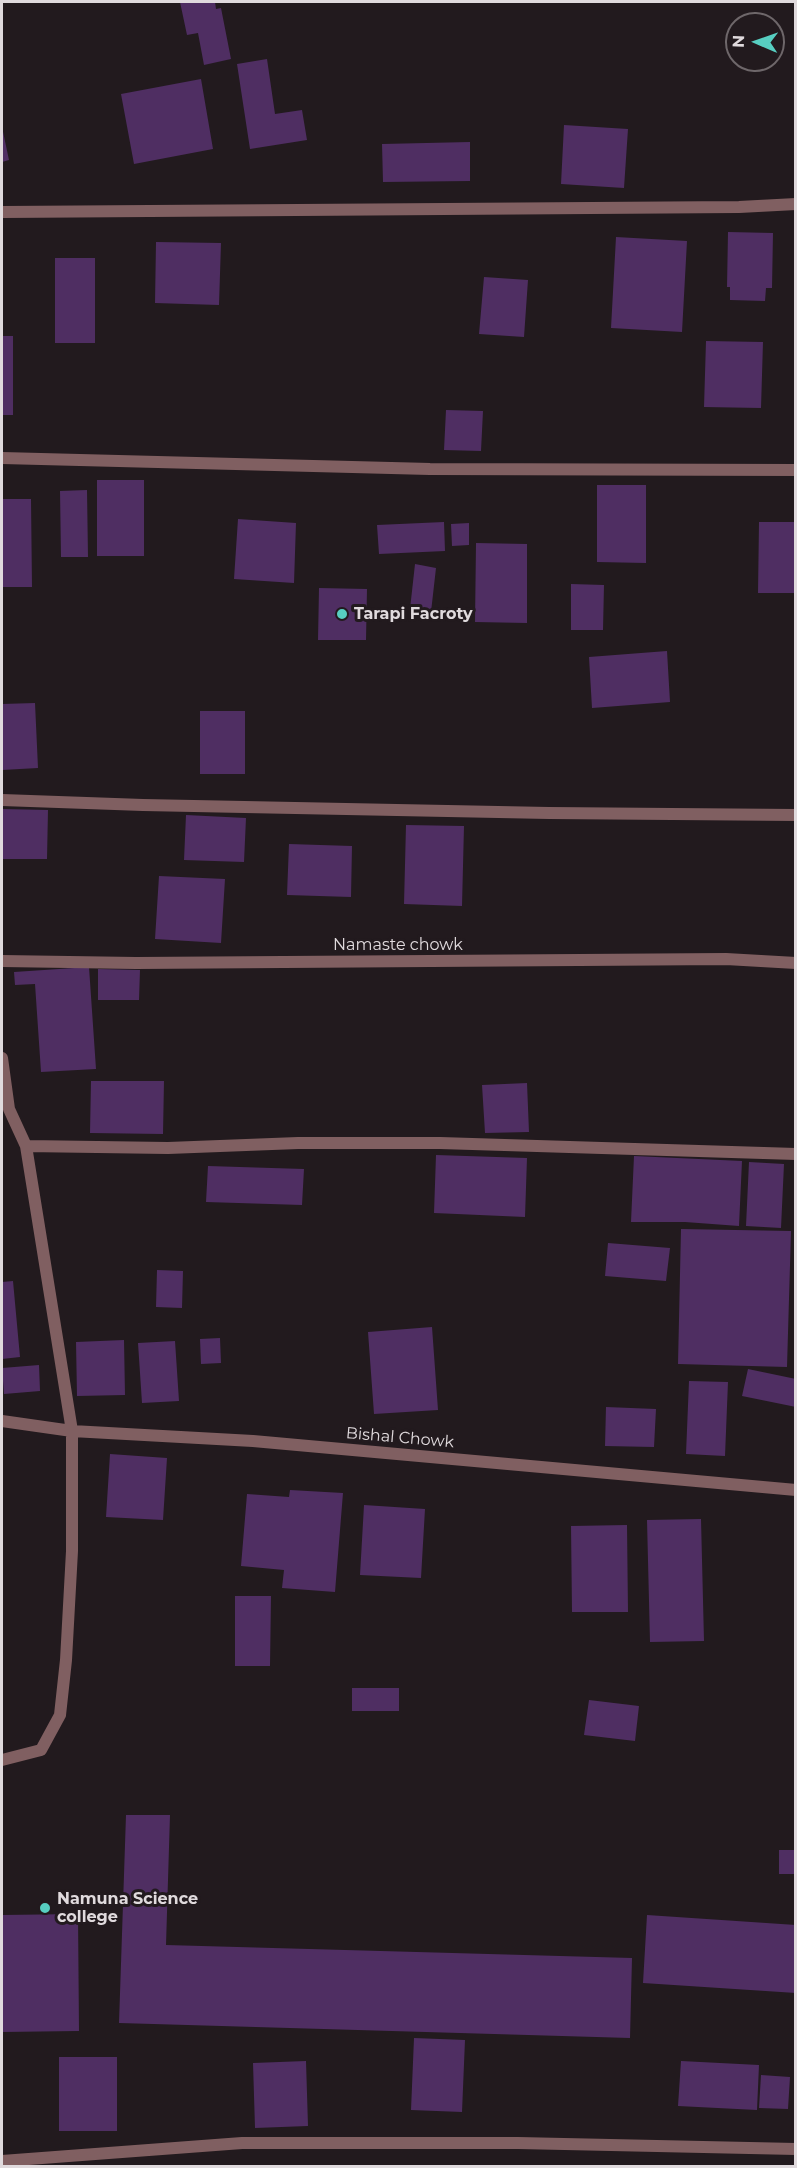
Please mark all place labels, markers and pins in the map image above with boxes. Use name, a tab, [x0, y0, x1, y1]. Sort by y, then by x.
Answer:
place label: Tarapi Facroty	[354, 604, 473, 624]
marker: Tarapi Facroty	[335, 607, 349, 621]
place label: Namuna Science college	[57, 1889, 198, 1927]
marker: Namuna Science college	[38, 1901, 52, 1915]

